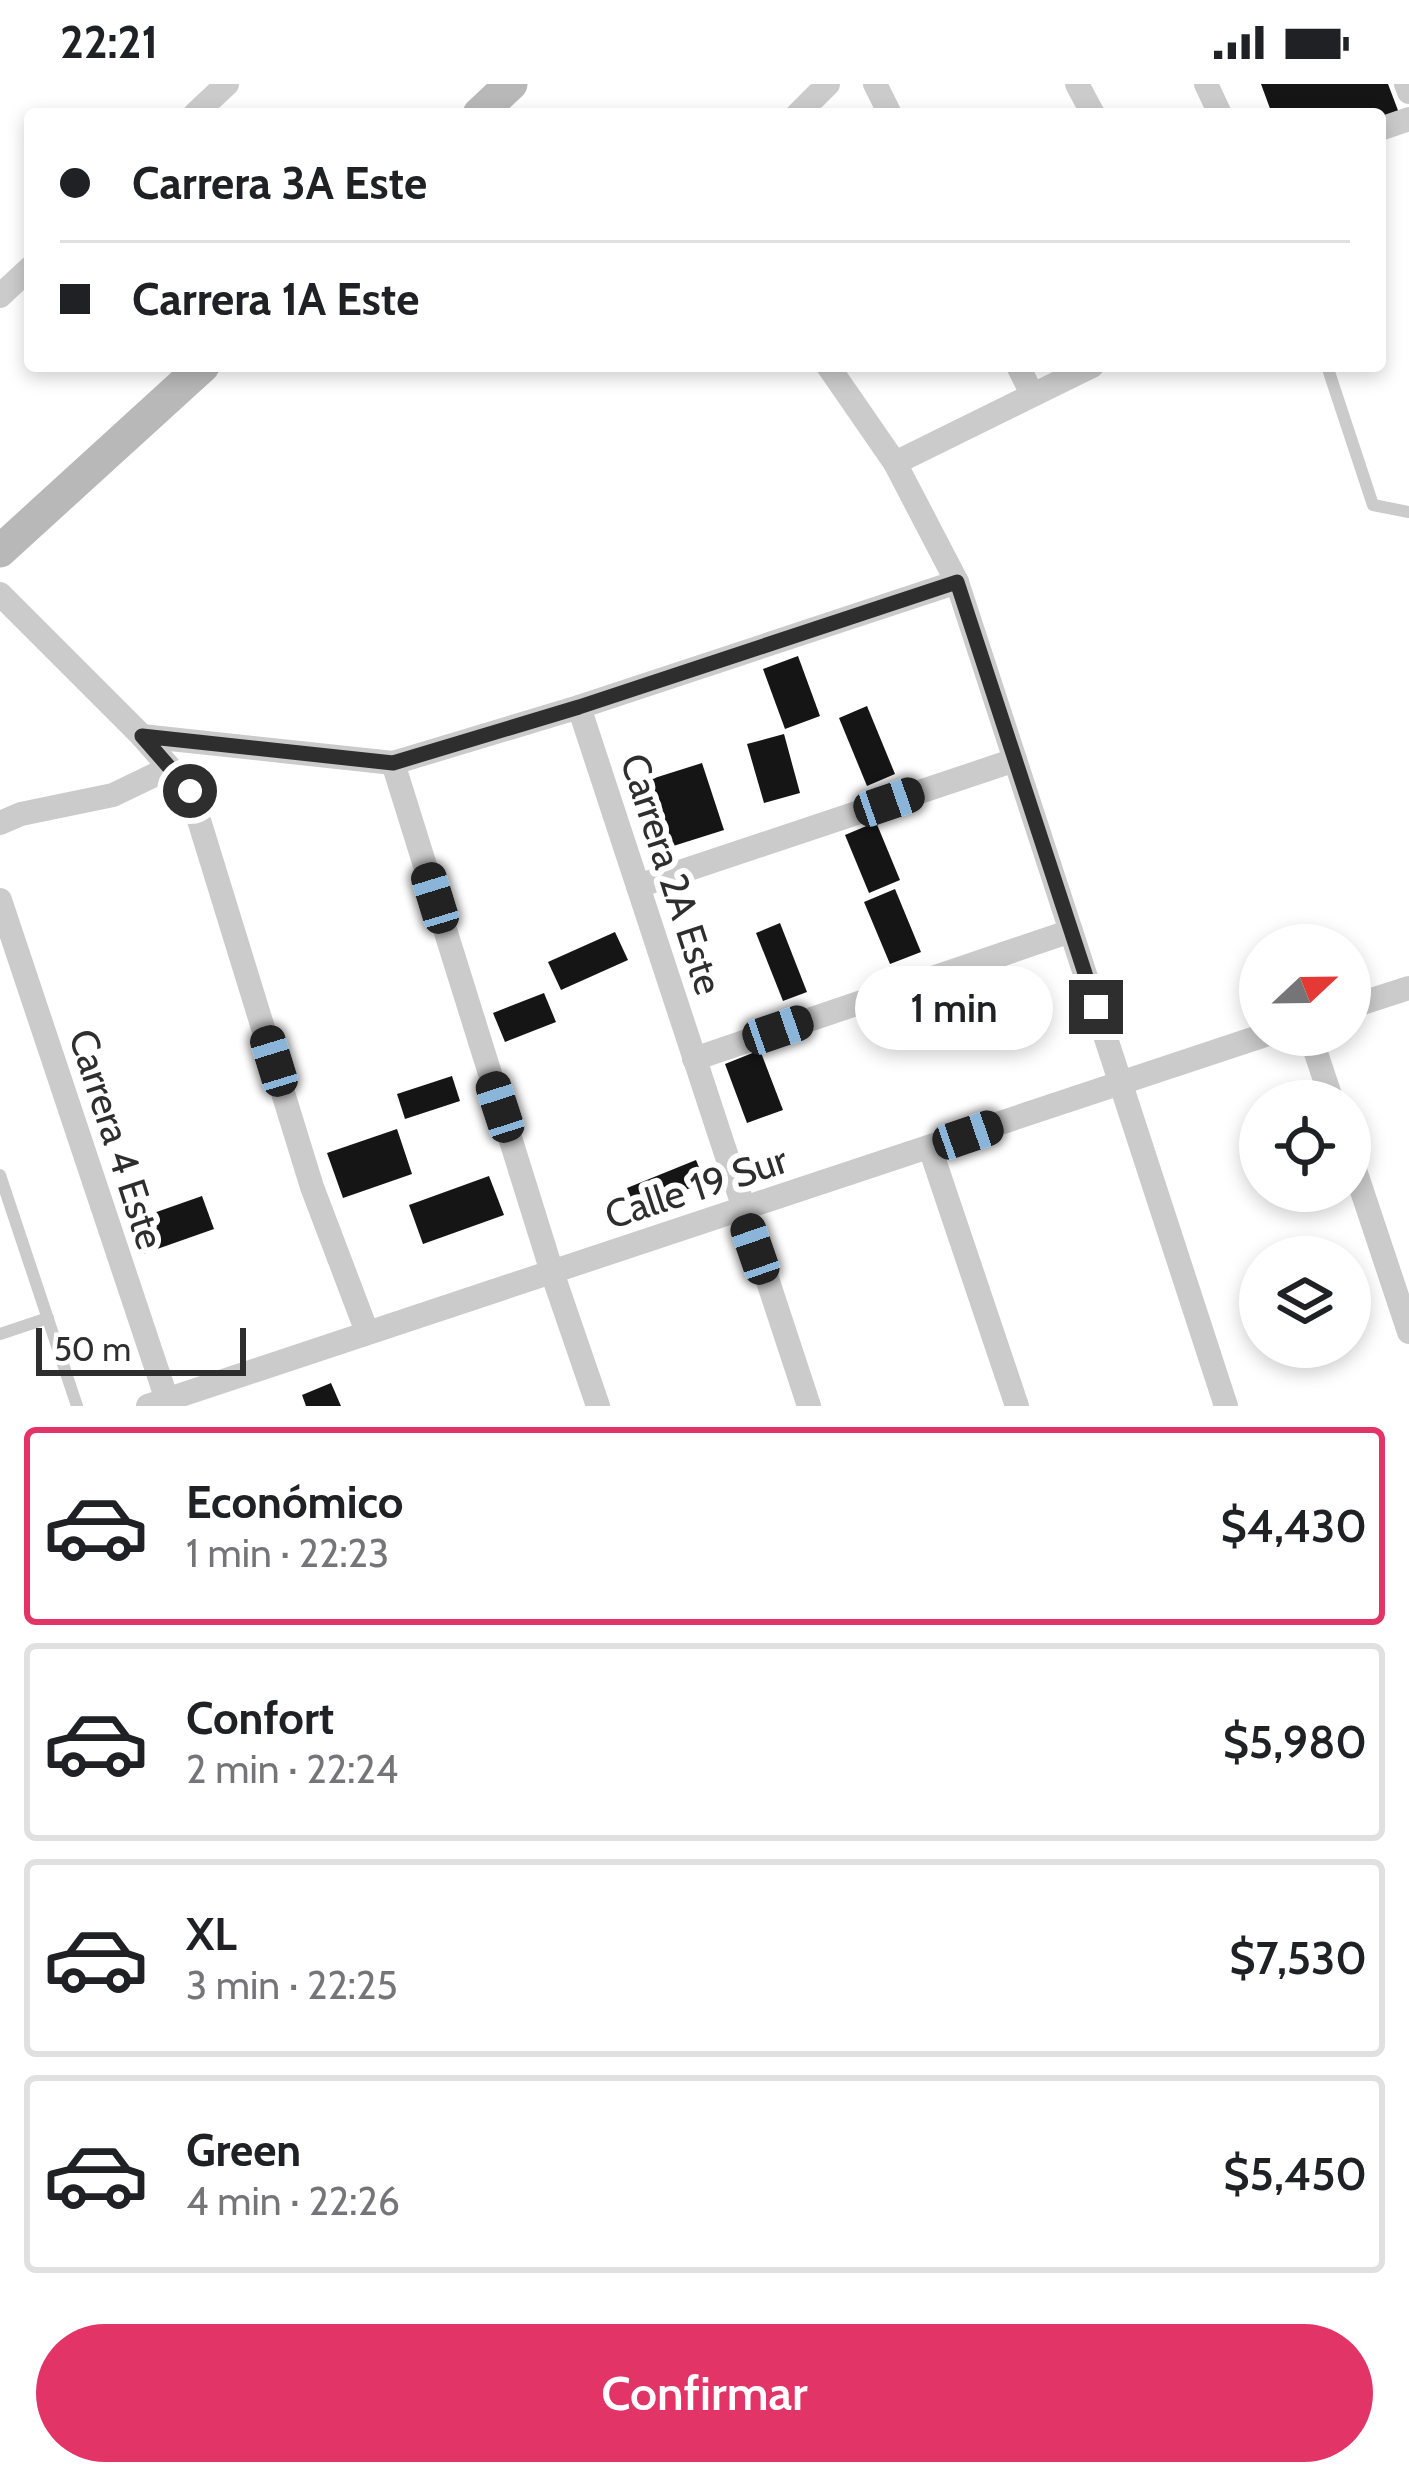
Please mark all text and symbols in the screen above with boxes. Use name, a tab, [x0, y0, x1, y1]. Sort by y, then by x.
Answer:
text: 22:21	[60, 15, 158, 69]
text: Carrera 3A Este	[132, 156, 427, 210]
text: Carrera 1A Este	[132, 272, 420, 326]
street label: Carrera 2A Este	[611, 748, 733, 1000]
route start	[163, 764, 217, 818]
car	[849, 773, 929, 831]
car	[407, 858, 463, 938]
north arrow	[1239, 924, 1371, 1056]
map controls	[1239, 924, 1371, 1368]
callout: 1 min	[856, 965, 1054, 1049]
route end	[1069, 980, 1123, 1034]
text: 1 min	[910, 984, 998, 1032]
car	[738, 1001, 818, 1059]
car	[246, 1021, 302, 1101]
street label: Carrera 4 Este	[59, 1023, 175, 1255]
car	[472, 1067, 528, 1147]
button: locate	[1239, 1080, 1371, 1212]
car	[928, 1106, 1008, 1164]
street label: Calle 19 Sur	[599, 1135, 794, 1239]
car	[726, 1209, 784, 1289]
button: layers	[1239, 1236, 1371, 1368]
scale bar	[36, 1322, 246, 1375]
text: 50 m	[54, 1329, 131, 1369]
icon: car	[42, 1472, 150, 1580]
text: Económico	[186, 1475, 403, 1529]
text: $4,430	[1221, 1499, 1367, 1553]
text: 1 min · 22:23	[186, 1529, 389, 1577]
icon: car	[42, 1688, 150, 1796]
text: Confort	[186, 1691, 334, 1745]
text: $5,980	[1223, 1715, 1367, 1769]
text: 2 min · 22:24	[186, 1745, 398, 1793]
icon: car	[42, 1904, 150, 2012]
text: XL	[186, 1907, 237, 1961]
text: $7,530	[1229, 1931, 1367, 1985]
text: 3 min · 22:25	[186, 1961, 398, 2009]
icon: car	[42, 2120, 150, 2228]
text: Green	[186, 2123, 301, 2177]
text: $5,450	[1223, 2147, 1367, 2201]
text: 4 min · 22:26	[186, 2177, 400, 2225]
button: Confirmar	[36, 2324, 1373, 2462]

